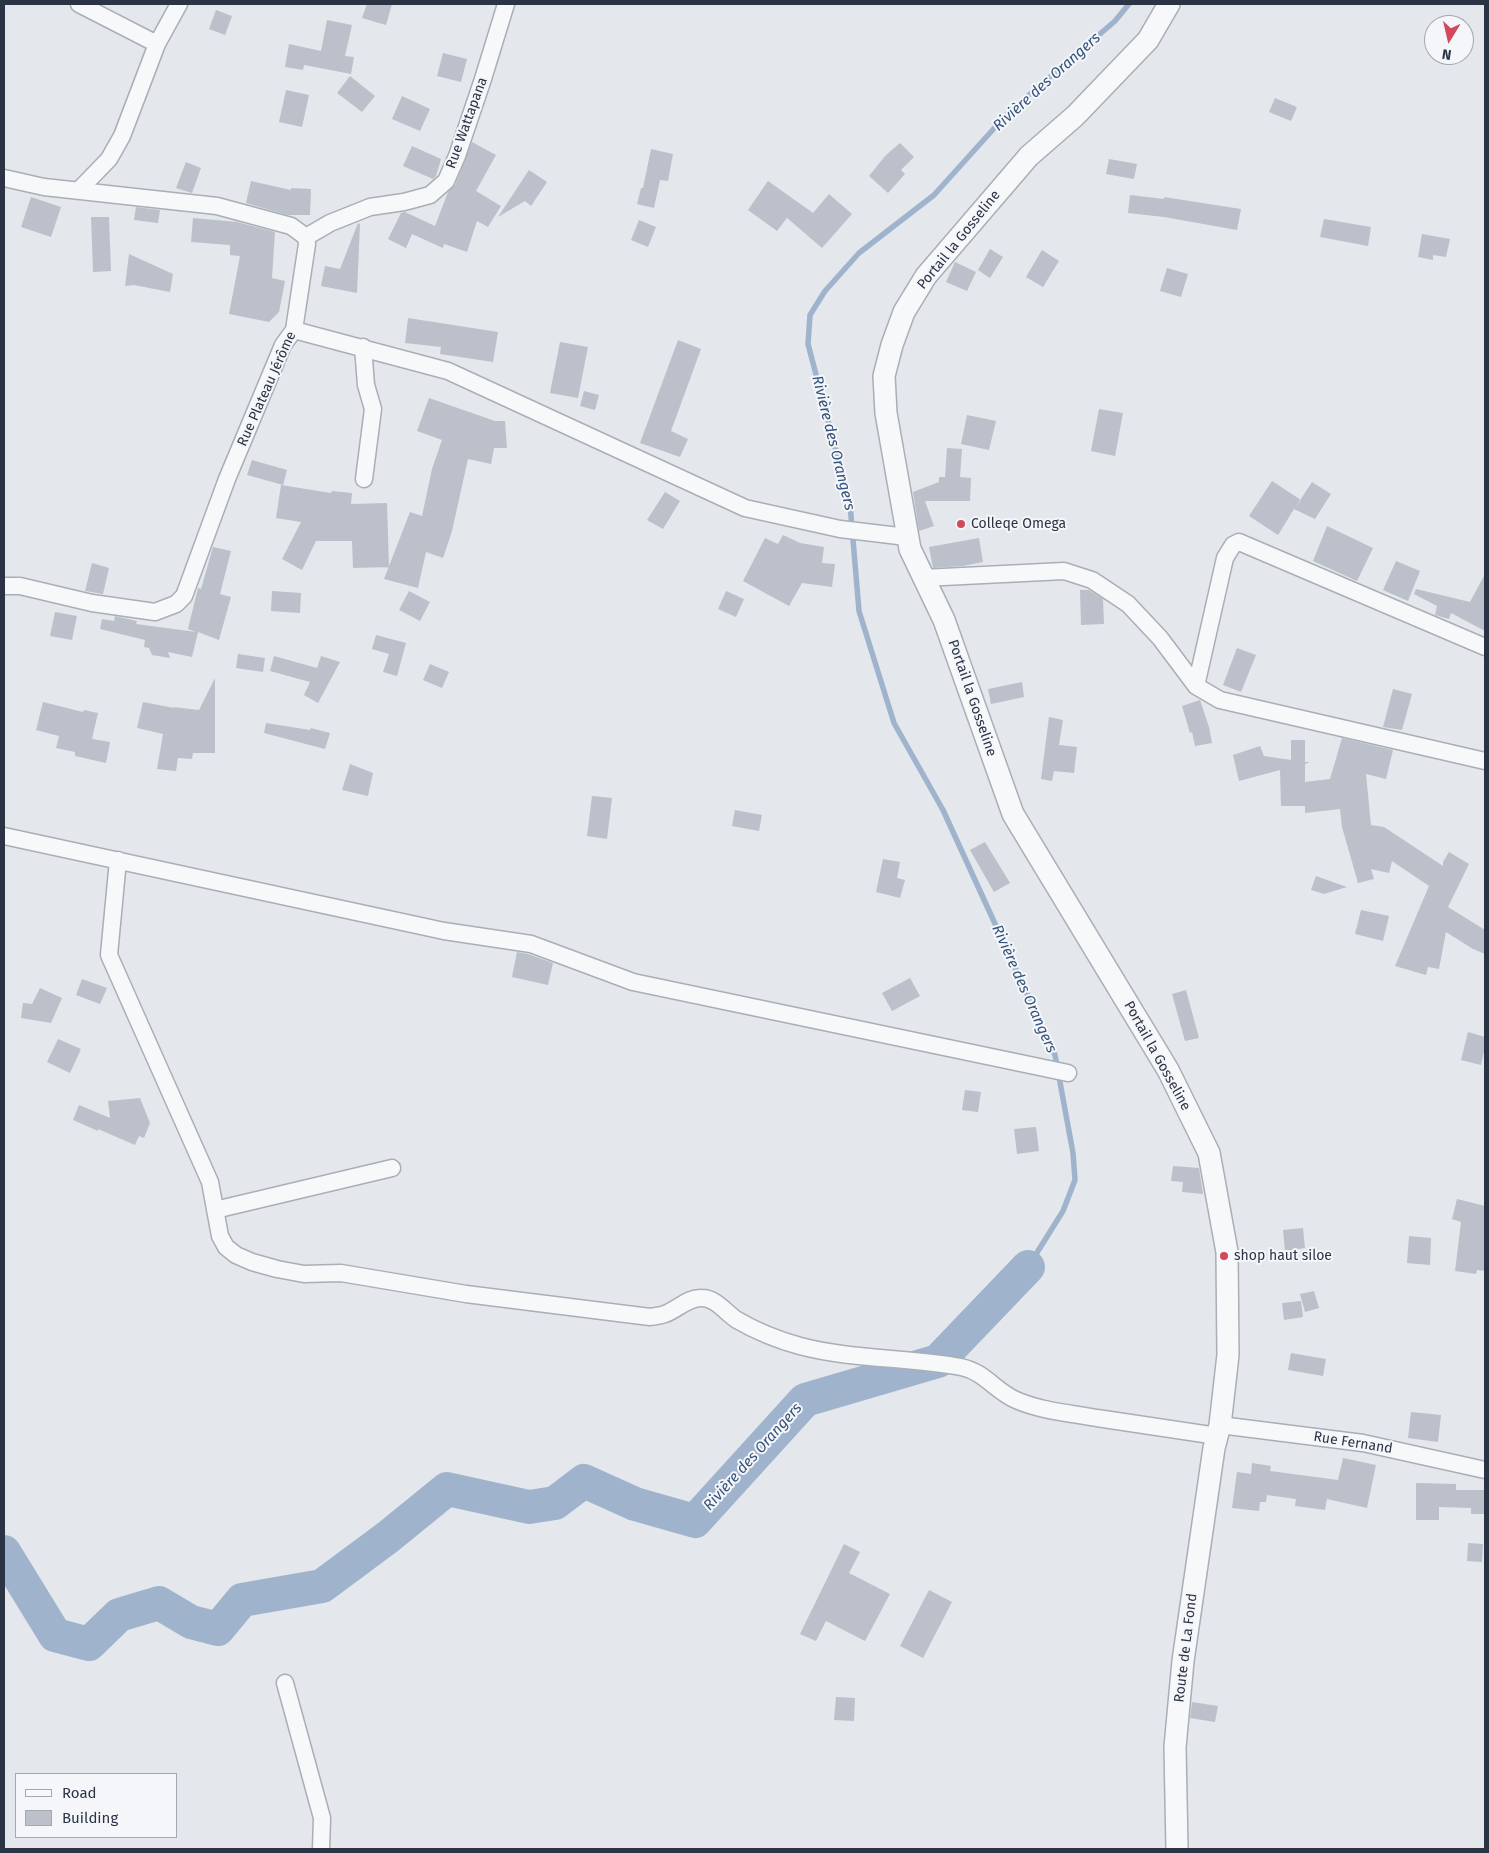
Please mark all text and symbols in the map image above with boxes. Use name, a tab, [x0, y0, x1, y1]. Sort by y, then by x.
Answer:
north arrow	[1424, 15, 1474, 65]
water label: Rivière des Orangers	[990, 29, 1104, 135]
text: N	[1441, 45, 1453, 63]
street label: Rue Wattapana	[443, 75, 491, 171]
street label: Portail la Gosseline	[914, 187, 1004, 293]
street label: Rue Plateau Jérôme	[234, 329, 300, 449]
water label: Rivière des Orangers	[808, 374, 858, 512]
place label: Colleqe Omega	[971, 516, 1066, 532]
marker: Colleqe Omega	[955, 518, 967, 530]
street label: Portail la Gosseline	[944, 637, 1000, 759]
water label: Rivière des Orangers	[988, 922, 1060, 1056]
street label: Portail la Gosseline	[1120, 998, 1194, 1114]
place label: shop haut siloe	[1234, 1248, 1332, 1264]
marker: shop haut siloe	[1218, 1250, 1230, 1262]
water label: Rivière des Orangers	[700, 1400, 806, 1514]
street label: Rue Fernand	[1312, 1428, 1394, 1458]
street label: Route de La Fond	[1171, 1592, 1201, 1704]
legend	[15, 1773, 178, 1838]
text: Road	[62, 1784, 97, 1802]
text: Building	[62, 1809, 118, 1827]

